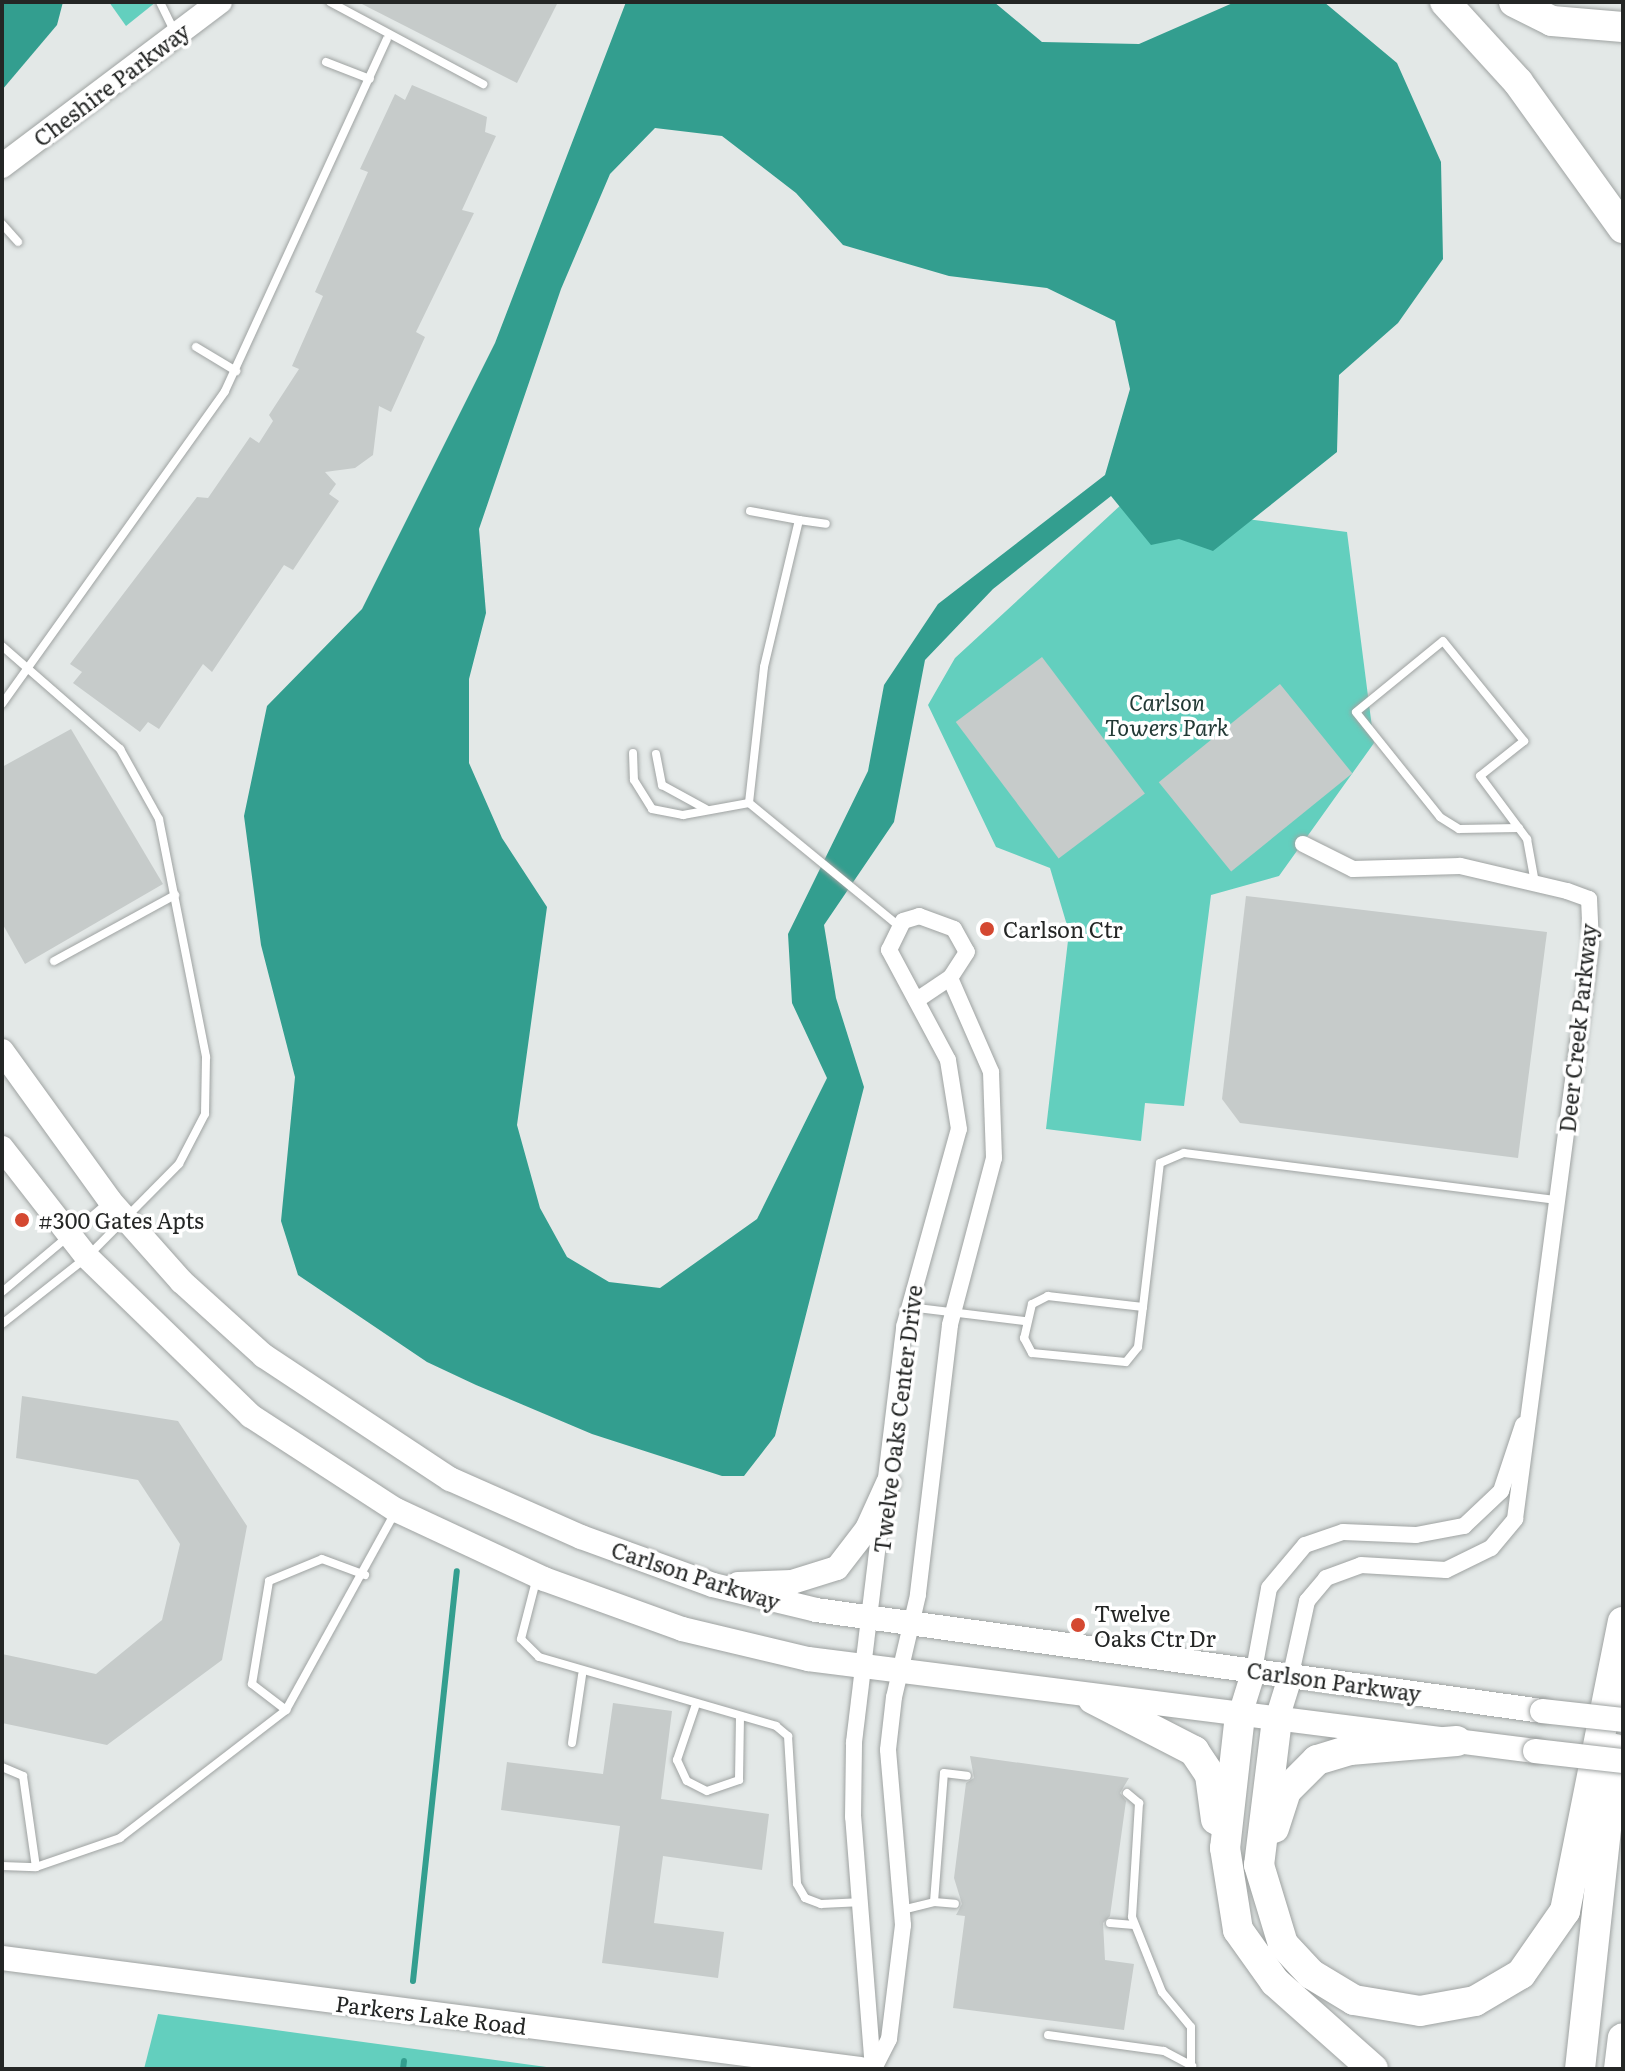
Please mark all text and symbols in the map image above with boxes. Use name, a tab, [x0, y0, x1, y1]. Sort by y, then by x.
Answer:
street label: Cheshire Parkway	[28, 17, 194, 151]
park label: Carlson Towers Park	[1105, 688, 1229, 740]
place label: Carlson Ctr	[1003, 916, 1123, 942]
marker: Carlson Ctr	[978, 920, 996, 938]
street label: Deer Creek Parkway	[1553, 922, 1601, 1134]
place label: #300 Gates Apts	[38, 1207, 204, 1233]
marker: #300 Gates Apts	[13, 1211, 31, 1229]
street label: Twelve Oaks Center Drive	[867, 1283, 927, 1555]
street label: Carlson Parkway	[608, 1535, 784, 1615]
place label: Twelve Oaks Ctr Dr	[1094, 1599, 1216, 1650]
marker: Twelve Oaks Ctr Dr	[1069, 1616, 1087, 1634]
street label: Carlson Parkway	[1245, 1656, 1423, 1706]
street label: Parkers Lake Road	[334, 1989, 528, 2039]

